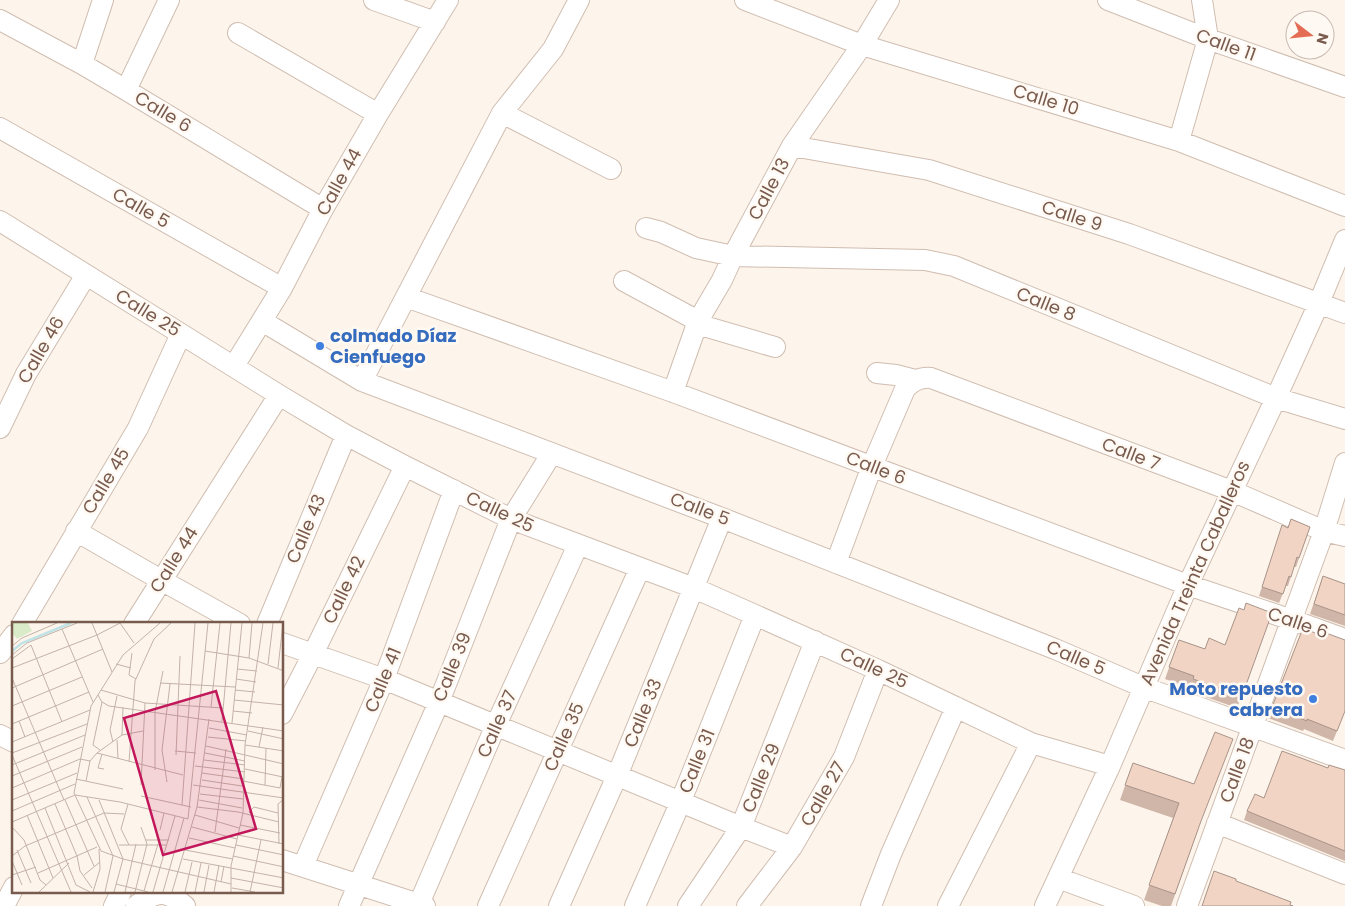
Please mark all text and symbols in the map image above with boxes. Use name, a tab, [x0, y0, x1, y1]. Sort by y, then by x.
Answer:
north arrow	[1285, 10, 1335, 60]
street label: Calle 11	[1193, 22, 1260, 67]
text: N	[1311, 31, 1334, 46]
street label: Calle 10	[1010, 78, 1082, 121]
street label: Calle 6	[130, 85, 196, 138]
street label: Calle 44	[310, 144, 367, 220]
street label: Calle 13	[742, 153, 795, 224]
street label: Calle 5	[108, 181, 174, 234]
street label: Calle 9	[1039, 194, 1106, 237]
street label: Calle 8	[1013, 280, 1080, 327]
street label: Calle 25	[111, 283, 186, 342]
street label: Calle 46	[11, 312, 70, 388]
place label: colmado Díaz Cienfuego	[330, 323, 457, 369]
marker: colmado Díaz Cienfuego	[314, 340, 326, 352]
street label: Calle 7	[1098, 431, 1164, 476]
street label: Calle 45	[76, 443, 135, 519]
street label: Calle 6	[843, 445, 910, 490]
street label: Avenida Treinta Caballeros	[1134, 456, 1256, 689]
street label: Calle 25	[462, 485, 538, 538]
street label: Calle 5	[667, 486, 734, 531]
street label: Calle 43	[280, 490, 331, 567]
street label: Calle 44	[143, 522, 204, 598]
street label: Calle 42	[316, 552, 371, 628]
street label: Calle 6	[1265, 601, 1332, 644]
inset map	[12, 622, 284, 894]
street label: Calle 39	[426, 628, 477, 705]
street label: Calle 5	[1043, 634, 1110, 681]
street label: Calle 25	[836, 641, 912, 694]
street label: Calle 41	[358, 644, 407, 716]
street label: Calle 33	[617, 675, 668, 751]
place label: Moto repuesto cabrera	[1169, 676, 1303, 722]
street label: Calle 37	[471, 686, 523, 761]
marker: Moto repuesto cabrera	[1307, 693, 1319, 705]
street label: Calle 35	[537, 698, 590, 775]
street label: Calle 31	[672, 725, 721, 797]
street label: Calle 18	[1213, 734, 1260, 806]
street label: Calle 29	[735, 739, 786, 816]
street label: Calle 27	[794, 757, 851, 831]

